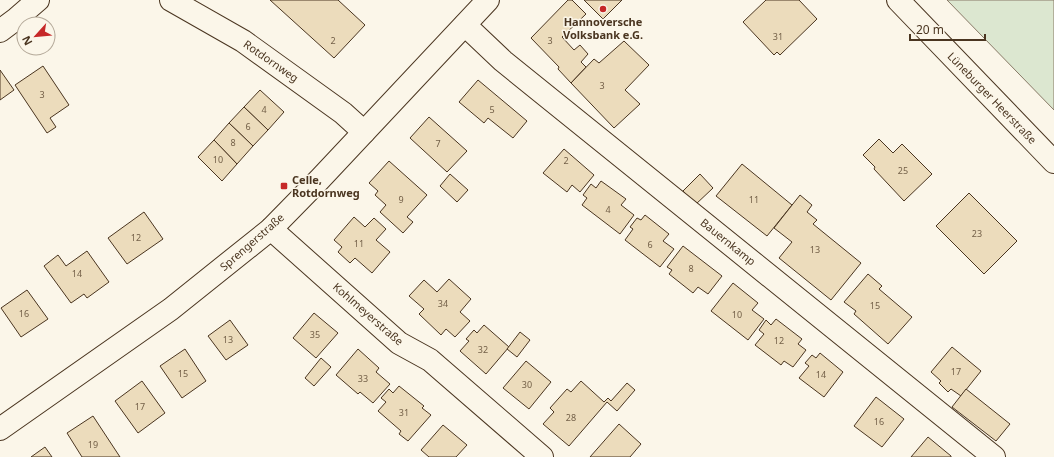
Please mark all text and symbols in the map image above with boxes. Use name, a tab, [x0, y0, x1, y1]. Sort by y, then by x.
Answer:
marker: Hannoversche Volksbank e.G.	[598, 4, 608, 14]
place label: Hannoversche Volksbank e.G.	[563, 14, 643, 42]
north arrow	[16, 16, 56, 56]
scale bar	[910, 16, 985, 42]
text: 20 m	[916, 21, 944, 38]
house number: 31	[773, 30, 783, 43]
text: N	[18, 33, 35, 48]
house number: 2	[330, 34, 336, 47]
house number: 3	[547, 34, 553, 47]
street label: Rotdornweg	[241, 36, 302, 85]
street label: Lüneburger Heerstraße	[945, 49, 1040, 147]
house number: 3	[599, 79, 605, 92]
house number: 3	[39, 88, 45, 101]
house number: 4	[261, 103, 267, 116]
house number: 5	[489, 103, 495, 116]
house number: 6	[245, 120, 251, 133]
house number: 8	[230, 136, 236, 149]
house number: 7	[435, 137, 441, 150]
house number: 10	[213, 153, 223, 166]
house number: 2	[563, 154, 569, 167]
house number: 25	[898, 164, 908, 177]
place label: Celle, Rotdornweg	[292, 172, 360, 200]
marker: Celle, Rotdornweg	[279, 181, 289, 191]
house number: 9	[398, 193, 404, 206]
house number: 11	[749, 193, 759, 206]
house number: 4	[605, 203, 611, 216]
street label: Sprengerstraße	[216, 210, 287, 274]
street label: Bauernkamp	[698, 215, 759, 269]
house number: 23	[972, 227, 982, 240]
house number: 12	[131, 231, 141, 244]
house number: 11	[354, 237, 364, 250]
house number: 6	[647, 238, 653, 251]
house number: 13	[810, 243, 820, 256]
house number: 8	[688, 262, 694, 275]
house number: 14	[72, 267, 82, 280]
street label: Kohlmeyerstraße	[330, 279, 407, 348]
house number: 34	[438, 297, 448, 310]
house number: 15	[870, 299, 880, 312]
house number: 16	[19, 307, 29, 320]
house number: 10	[732, 308, 742, 321]
house number: 35	[310, 328, 320, 341]
house number: 13	[223, 333, 233, 346]
house number: 12	[774, 334, 784, 347]
house number: 32	[478, 343, 488, 356]
house number: 17	[951, 365, 961, 378]
house number: 15	[178, 367, 188, 380]
house number: 14	[816, 368, 826, 381]
house number: 33	[358, 372, 368, 385]
house number: 30	[522, 378, 532, 391]
house number: 17	[135, 400, 145, 413]
house number: 31	[399, 406, 409, 419]
house number: 28	[566, 411, 576, 424]
house number: 16	[874, 415, 884, 428]
house number: 19	[88, 438, 98, 451]

